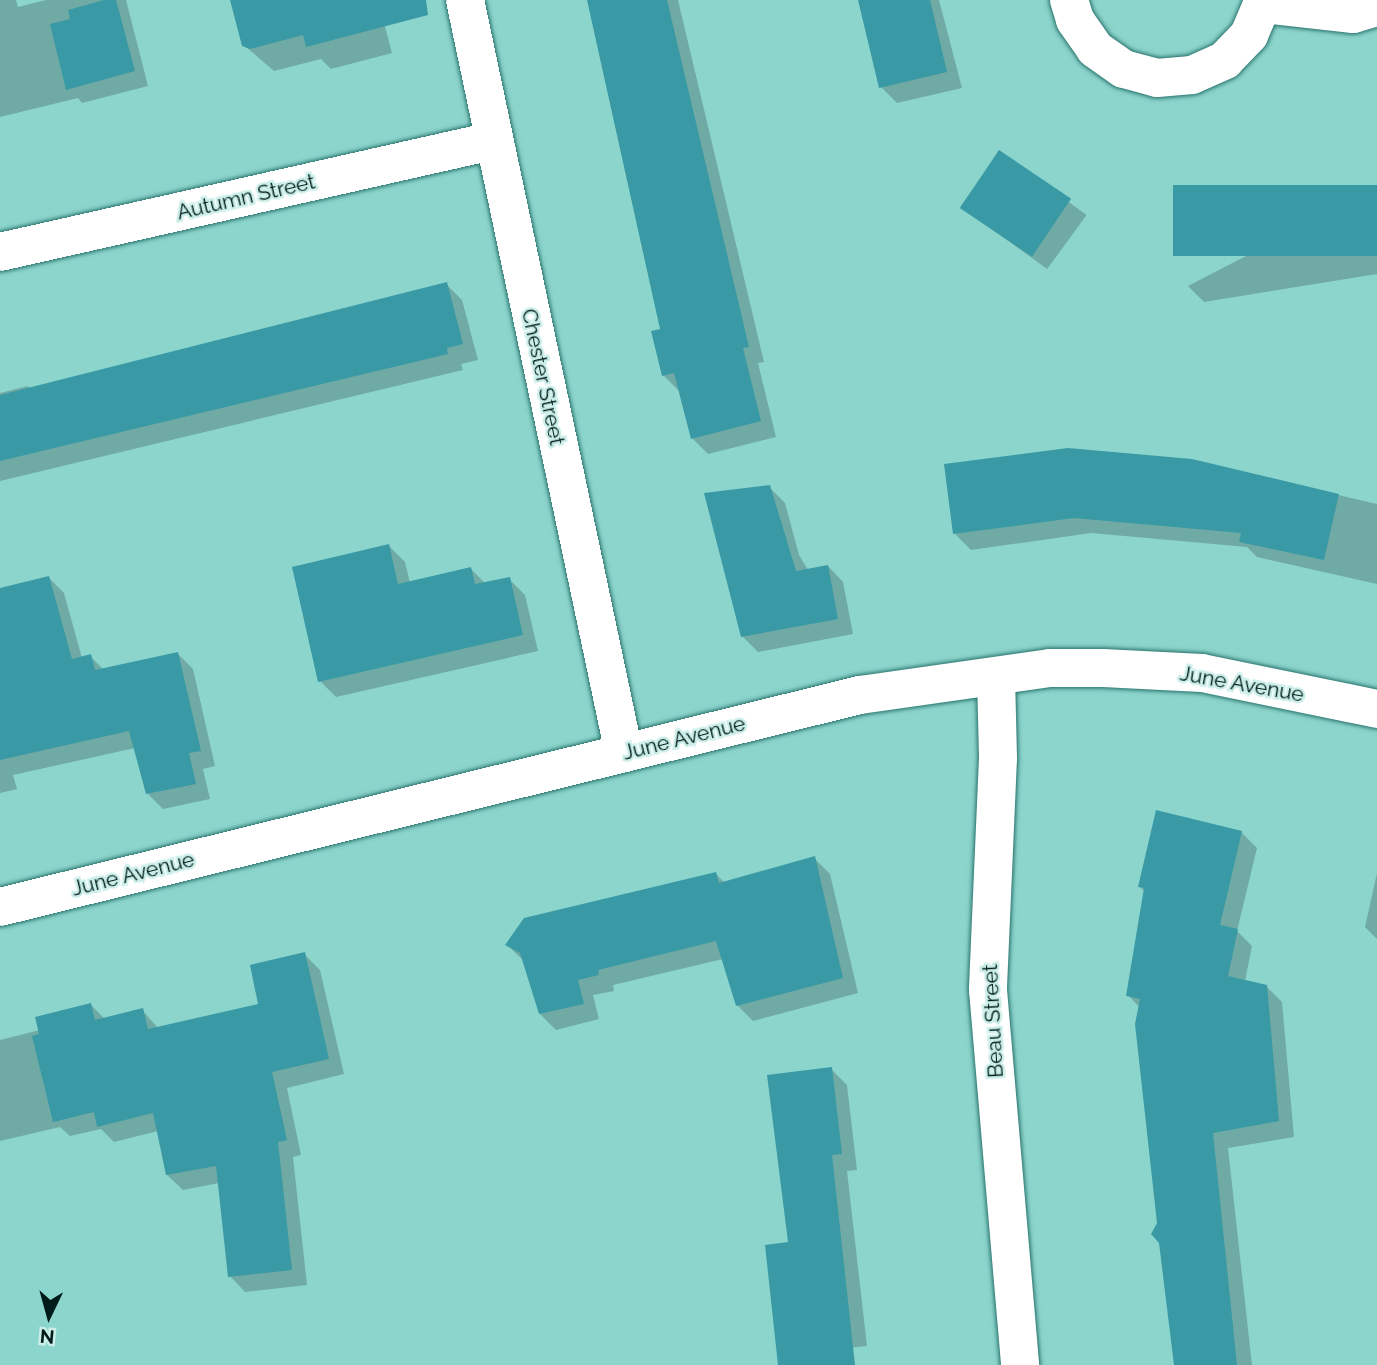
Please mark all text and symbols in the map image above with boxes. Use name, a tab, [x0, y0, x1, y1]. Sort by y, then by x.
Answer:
street label: Autumn Street	[174, 169, 318, 225]
street label: Chester Street	[516, 306, 570, 448]
street label: June Avenue	[1178, 661, 1306, 707]
street label: June Avenue	[620, 711, 748, 765]
street label: June Avenue	[69, 847, 197, 901]
street label: Beau Street	[977, 964, 1009, 1078]
north arrow	[14, 1281, 84, 1351]
text: N	[39, 1325, 55, 1349]

